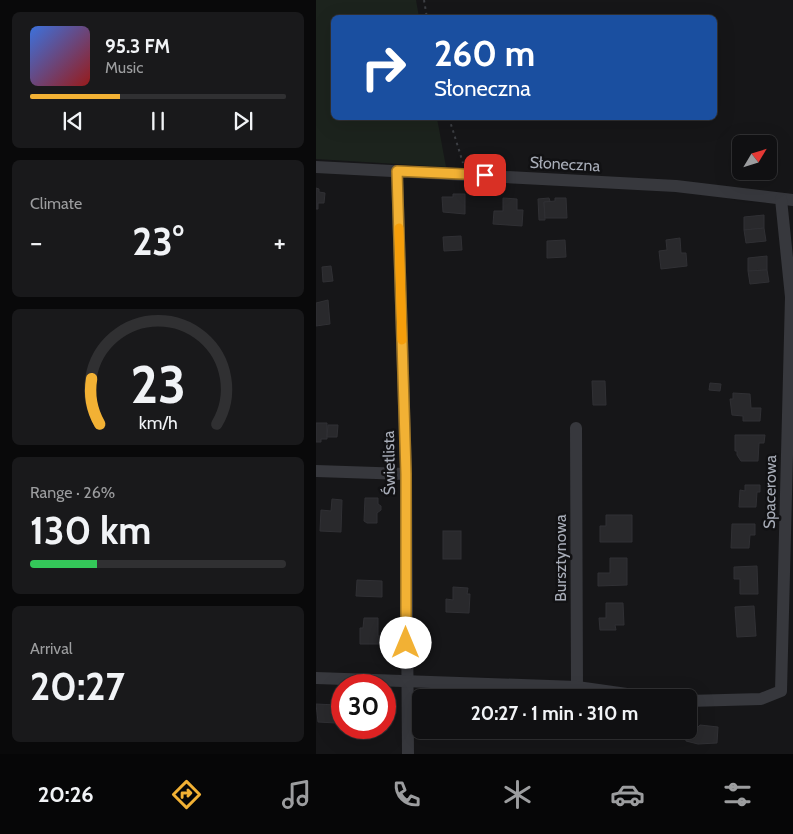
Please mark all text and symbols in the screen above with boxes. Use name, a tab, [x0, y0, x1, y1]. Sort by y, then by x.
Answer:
text: 260 m	[434, 32, 535, 75]
text: 95.3 FM	[105, 35, 170, 58]
icon: right	[351, 35, 416, 100]
text: Music	[105, 58, 143, 77]
text: Słoneczna	[434, 75, 531, 102]
icon: previous	[59, 107, 87, 135]
icon: pause	[144, 107, 172, 135]
icon: next	[229, 107, 257, 135]
north arrow	[732, 135, 777, 180]
map controls	[732, 135, 777, 180]
street label: Słoneczna	[529, 153, 601, 175]
pin	[464, 154, 506, 196]
icon: arrive	[471, 161, 499, 189]
text: Climate	[30, 194, 82, 213]
text: 23°	[132, 218, 184, 265]
text: −	[30, 225, 42, 259]
text: +	[274, 225, 286, 259]
text: 23	[130, 353, 186, 416]
text: km/h	[138, 412, 178, 433]
street label: Świetlista	[379, 430, 399, 496]
street label: Spacerowa	[760, 455, 780, 529]
text: Range · 26%	[30, 483, 115, 502]
text: 130 km	[30, 507, 151, 554]
street label: Bursztynowa	[551, 514, 570, 602]
position arrow	[379, 616, 431, 668]
text: Arrival	[30, 639, 73, 658]
text: 20:27	[30, 663, 125, 710]
speed limit sign: 30	[331, 674, 396, 739]
text: 20:27 · 1 min · 310 m	[471, 702, 638, 725]
icon: directions	[169, 777, 204, 812]
icon: music	[279, 777, 314, 812]
icon: phone	[389, 777, 424, 812]
icon: climate	[500, 777, 535, 812]
icon: car	[610, 777, 645, 812]
icon: filters	[720, 777, 755, 812]
text: 20:26	[38, 781, 94, 808]

